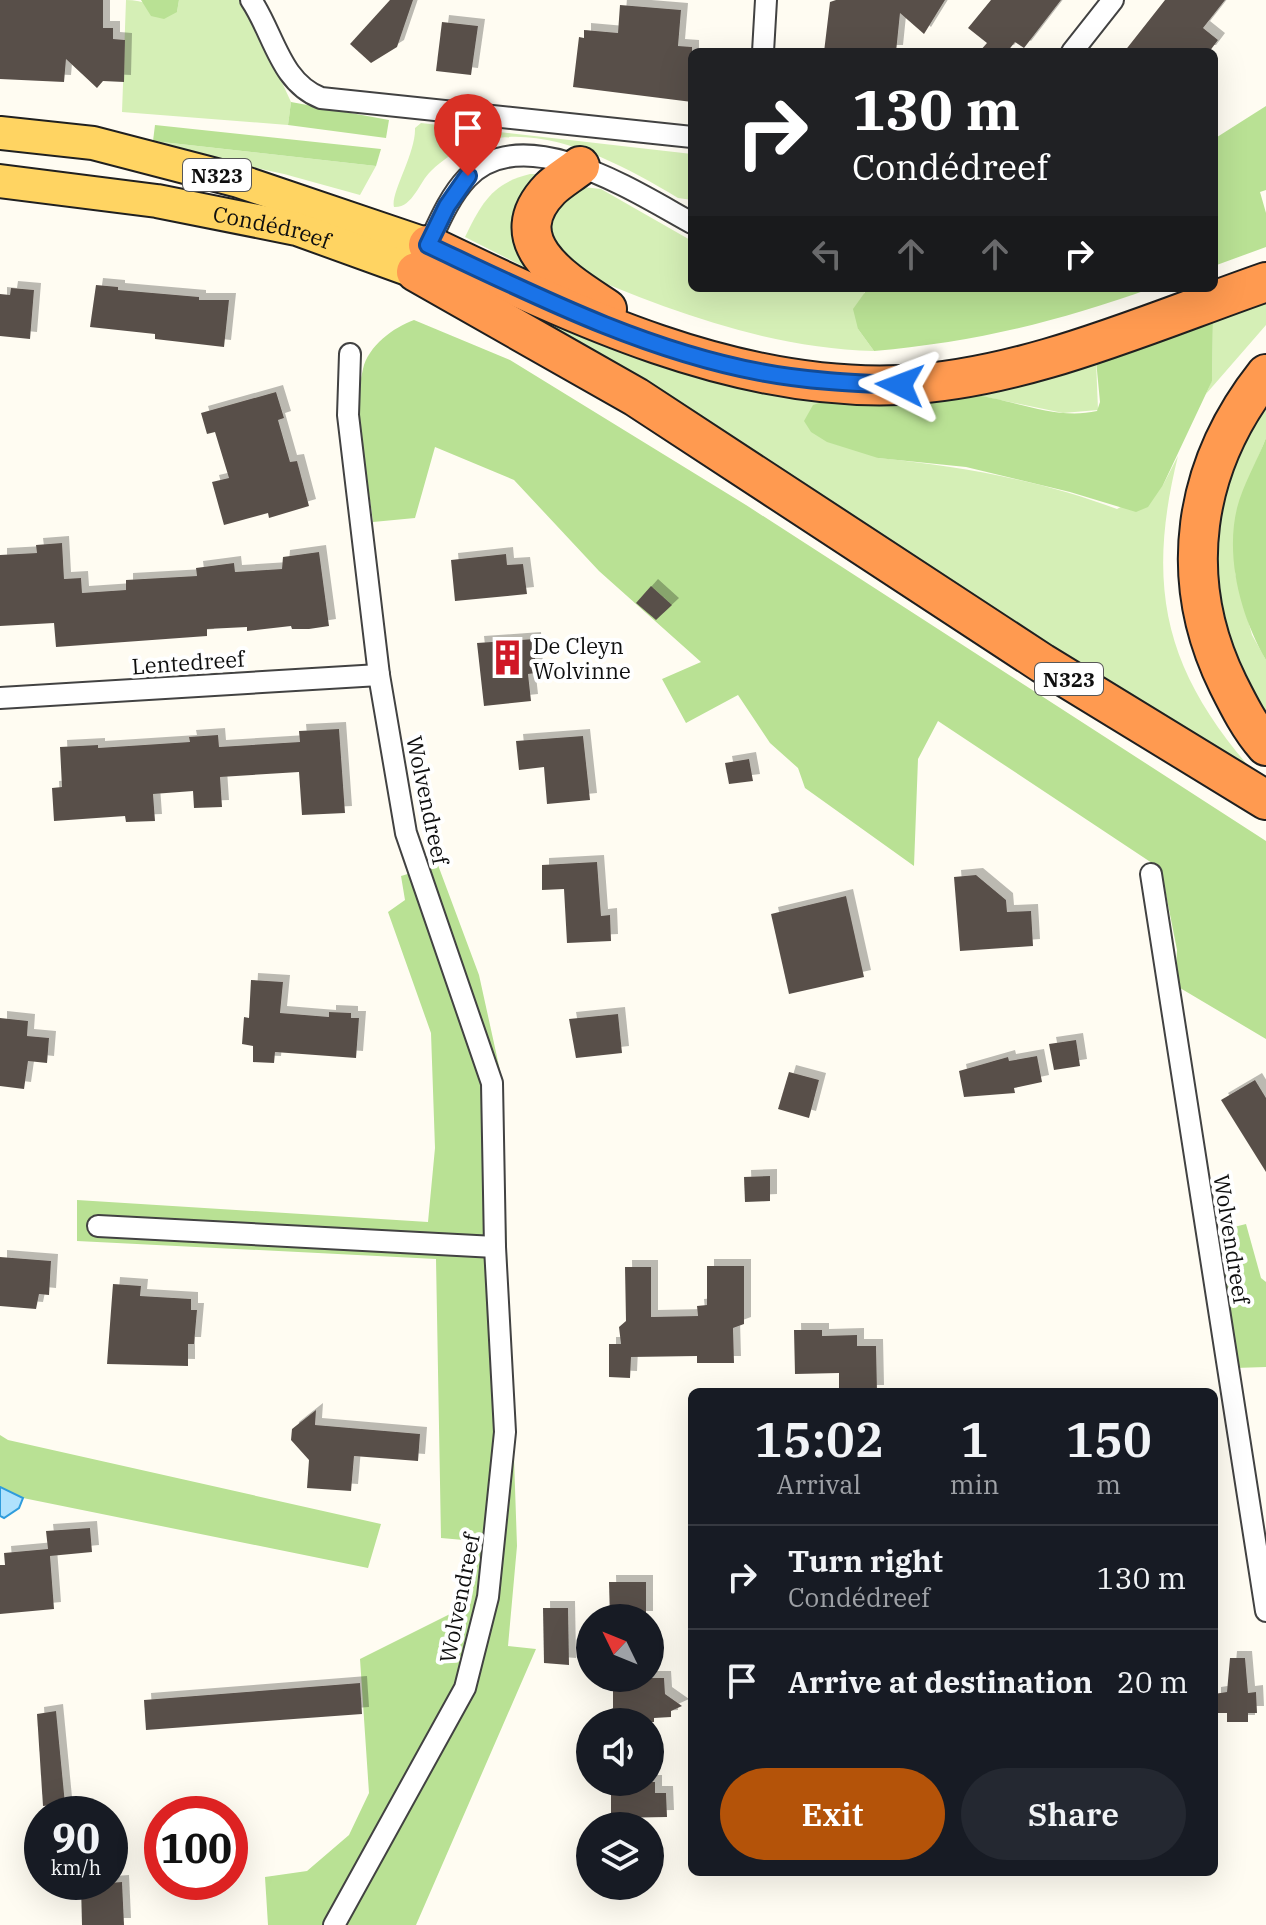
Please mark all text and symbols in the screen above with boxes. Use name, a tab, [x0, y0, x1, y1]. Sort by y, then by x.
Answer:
text: 130 m	[852, 73, 1020, 145]
icon: right	[720, 80, 824, 184]
pin	[434, 94, 502, 176]
icon: arrive	[446, 106, 490, 150]
text: Condédreef	[852, 143, 1049, 190]
road number: N323	[183, 159, 251, 191]
street label: Condédreef	[211, 198, 336, 255]
icon: left	[805, 232, 849, 276]
icon: ahead	[889, 232, 933, 276]
icon: ahead	[973, 232, 1017, 276]
icon: right	[1057, 232, 1101, 276]
position arrow	[858, 343, 942, 427]
place label: De Cleyn Wolvinne	[533, 631, 631, 685]
building icon: De Cleyn Wolvinne	[488, 639, 526, 677]
street label: Lentedreef	[131, 643, 247, 680]
road number: N323	[1035, 663, 1103, 695]
street label: Wolvendreef	[400, 733, 456, 868]
street label: Wolvendreef	[1207, 1172, 1257, 1307]
text: 15:02	[754, 1408, 884, 1470]
text: 1	[960, 1408, 989, 1470]
text: 150	[1065, 1408, 1152, 1470]
text: Arrival	[777, 1467, 861, 1501]
text: min	[950, 1467, 999, 1501]
text: m	[1096, 1467, 1121, 1501]
street label: Wolvendreef	[432, 1530, 486, 1665]
text: Turn right	[788, 1541, 943, 1580]
icon: right	[720, 1555, 764, 1599]
text: 130 m	[1096, 1558, 1186, 1597]
text: Condédreef	[788, 1580, 930, 1614]
north arrow	[576, 1604, 664, 1692]
map controls	[576, 1604, 664, 1900]
icon: arrive	[720, 1659, 764, 1703]
text: Arrive at destination	[788, 1662, 1093, 1701]
text: 20 m	[1117, 1662, 1188, 1701]
button: sound	[576, 1708, 664, 1796]
button: Exit	[720, 1768, 945, 1860]
button: Share	[961, 1768, 1186, 1860]
speed limit sign: 100	[144, 1796, 248, 1900]
text: 90	[52, 1812, 100, 1864]
button: layers	[576, 1812, 664, 1900]
text: km/h	[51, 1854, 101, 1881]

